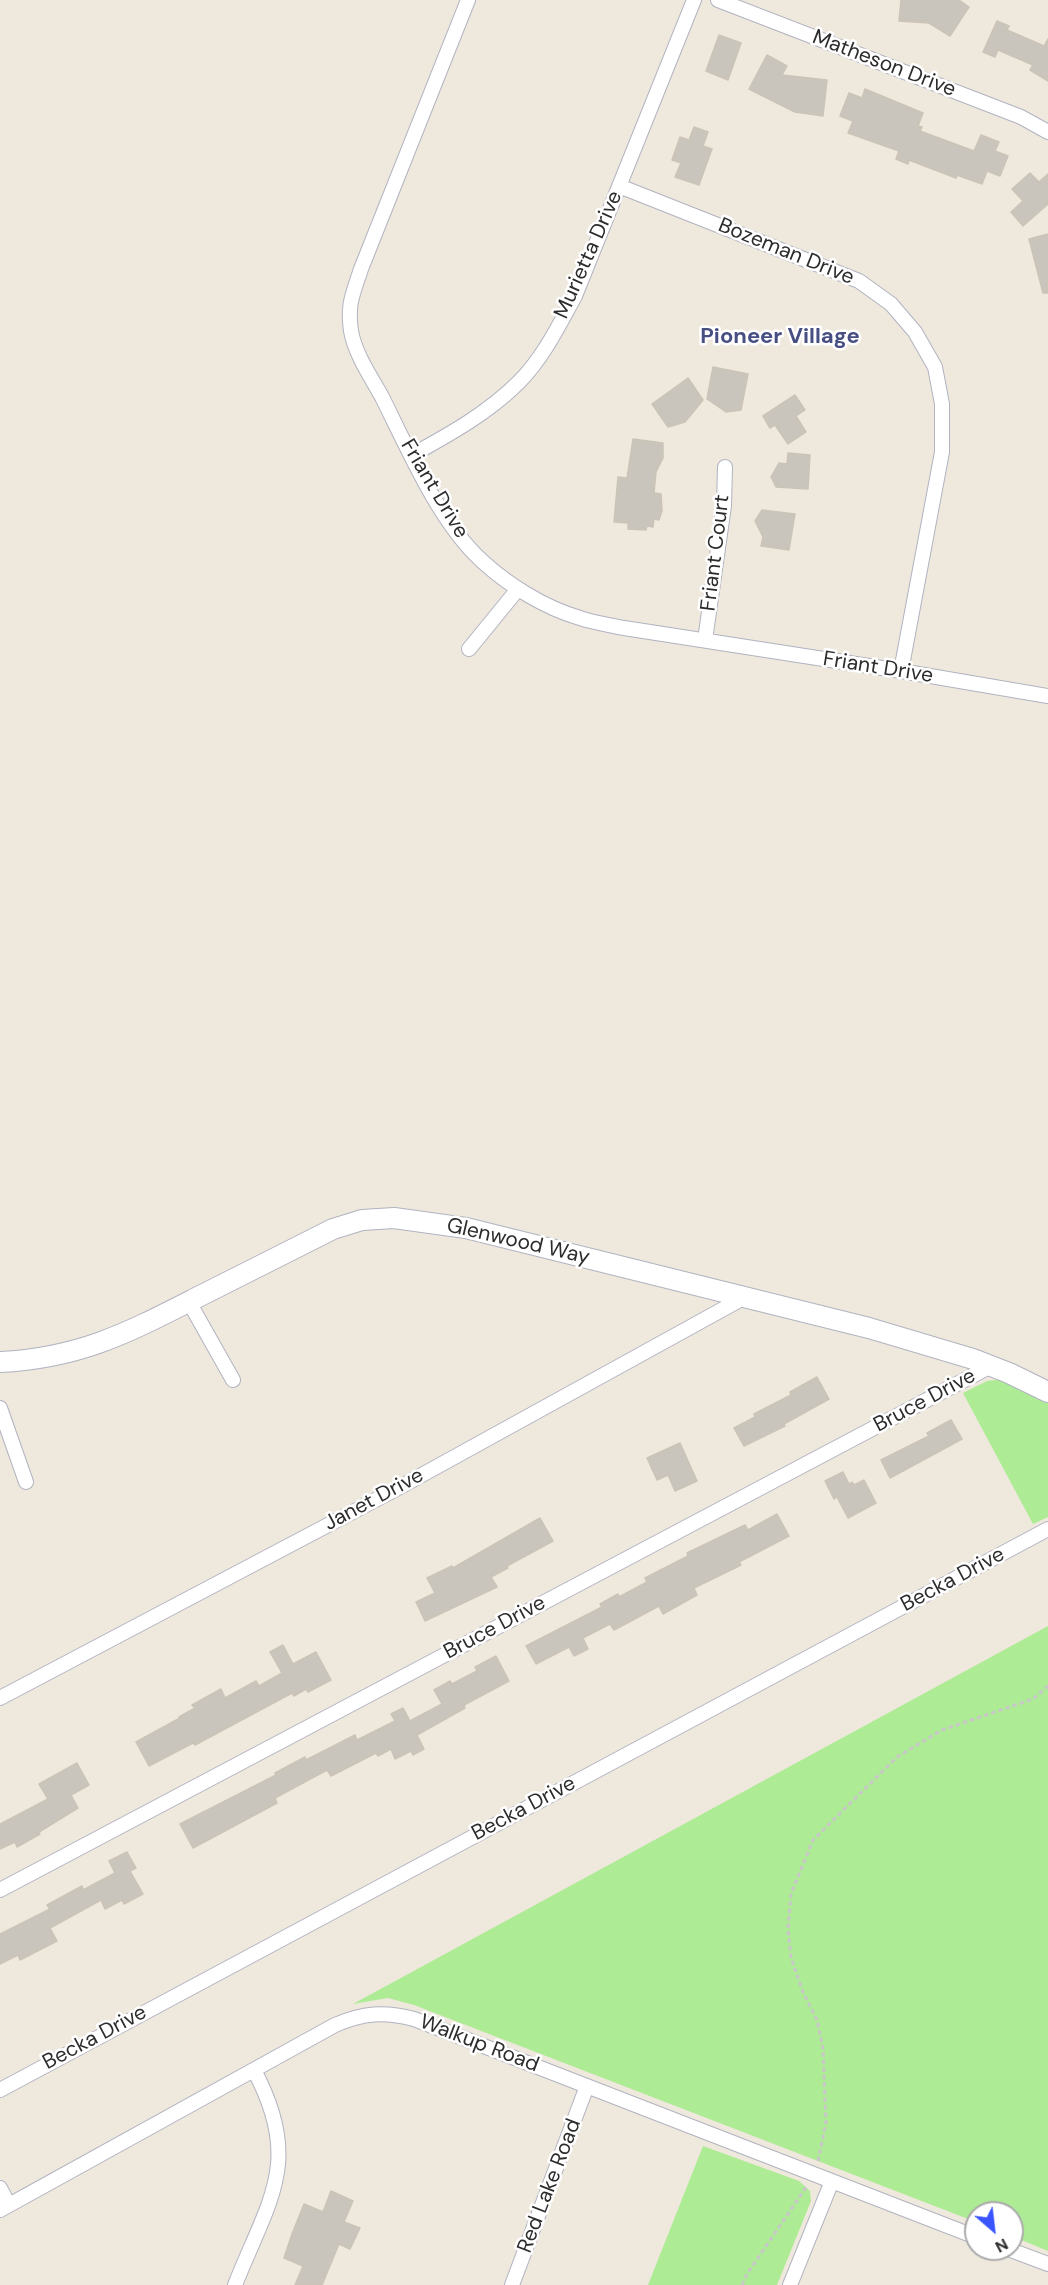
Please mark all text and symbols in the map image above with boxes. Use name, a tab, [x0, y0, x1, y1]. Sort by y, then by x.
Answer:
street label: Matheson Drive	[809, 25, 959, 103]
street label: Murietta Drive	[550, 187, 628, 323]
street label: Bozeman Drive	[714, 213, 858, 291]
district label: Pioneer Village	[700, 324, 860, 350]
street label: Friant Drive	[395, 435, 473, 543]
street label: Friant Court	[696, 493, 736, 613]
street label: Friant Drive	[821, 647, 935, 689]
street label: Glenwood Way	[444, 1213, 592, 1271]
street label: Bruce Drive	[870, 1364, 980, 1438]
street label: Janet Drive	[320, 1463, 428, 1537]
street label: Becka Drive	[897, 1542, 1009, 1618]
street label: Bruce Drive	[440, 1591, 550, 1665]
street label: Becka Drive	[468, 1771, 580, 1847]
street label: Becka Drive	[39, 2000, 151, 2076]
street label: Walkup Road	[416, 2010, 542, 2078]
street label: Red Lake Road	[513, 2116, 587, 2256]
north arrow	[964, 2201, 1024, 2261]
text: N	[992, 2234, 1012, 2258]

